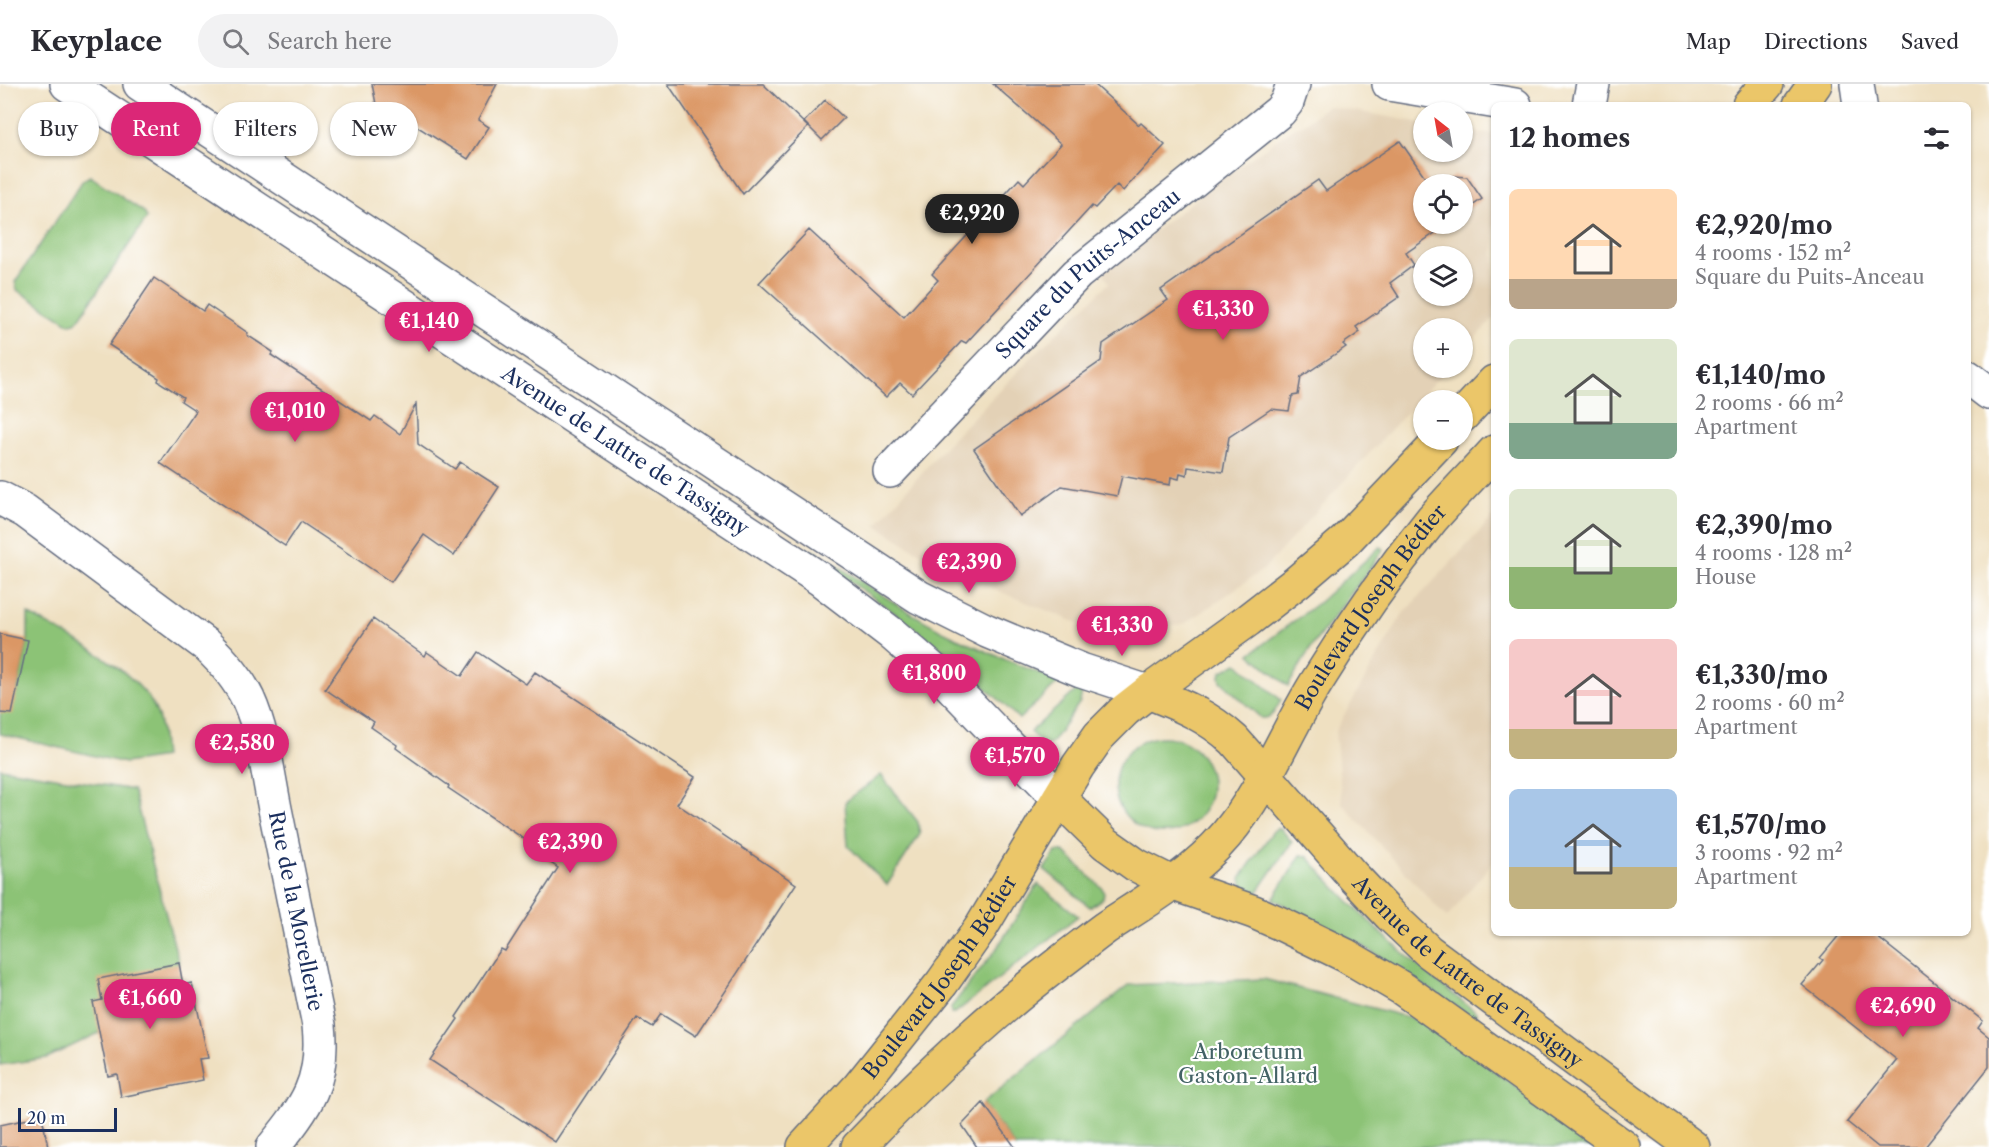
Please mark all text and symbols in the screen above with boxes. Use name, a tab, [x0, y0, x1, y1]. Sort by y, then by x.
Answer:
search box	[198, 14, 618, 68]
text: Keyplace	[30, 24, 162, 58]
icon: search	[219, 25, 252, 58]
text: Search here	[267, 28, 392, 55]
text: Map	[1686, 29, 1731, 54]
text: Directions	[1764, 29, 1868, 54]
text: Saved	[1901, 29, 1959, 54]
chip: Buy	[18, 102, 99, 156]
chip: Rent	[111, 102, 201, 156]
chip: Filters	[213, 102, 318, 156]
chip: New	[330, 102, 418, 156]
north arrow	[1413, 102, 1473, 162]
map controls	[1413, 102, 1473, 450]
text: 12 homes	[1509, 122, 1630, 154]
icon: filters	[1920, 122, 1953, 155]
button: locate	[1413, 174, 1473, 234]
street label: Square du Puits-Anceau	[990, 183, 1185, 364]
pin: €2,920	[923, 194, 1021, 245]
text: €2,920	[939, 201, 1005, 225]
text: €2,920/mo	[1695, 209, 1833, 241]
icon: home	[1557, 213, 1629, 285]
text: 4 rooms · 152 m²	[1695, 241, 1851, 265]
button: layers	[1413, 246, 1473, 306]
text: Square du Puits-Anceau	[1695, 265, 1924, 289]
pin: €1,330	[1174, 290, 1272, 341]
text: €1,330	[1192, 297, 1254, 321]
pin: €1,140	[380, 302, 478, 353]
text: €1,140	[399, 309, 459, 333]
button: +	[1413, 318, 1473, 378]
text: €1,140/mo	[1695, 359, 1826, 391]
street label: Avenue de Lattre de Tassigny	[496, 360, 754, 541]
icon: home	[1557, 363, 1629, 435]
button: −	[1413, 390, 1473, 450]
text: 2 rooms · 66 m²	[1695, 391, 1844, 415]
pin: €1,010	[246, 392, 344, 443]
text: €1,010	[264, 399, 326, 423]
text: Apartment	[1695, 415, 1798, 439]
street label: Boulevard Joseph Bédier	[1290, 499, 1451, 714]
text: €2,390/mo	[1695, 509, 1833, 541]
icon: home	[1557, 513, 1629, 585]
text: 4 rooms · 128 m²	[1695, 541, 1852, 565]
pin: €2,390	[920, 543, 1018, 594]
text: €2,390	[936, 550, 1002, 574]
text: House	[1695, 565, 1756, 589]
pin: €1,330	[1073, 606, 1171, 657]
text: €1,330	[1091, 613, 1153, 637]
pin: €1,800	[885, 654, 983, 705]
text: €1,330/mo	[1695, 659, 1828, 691]
text: €1,800	[902, 661, 967, 685]
icon: home	[1557, 663, 1629, 735]
text: 2 rooms · 60 m²	[1695, 691, 1845, 715]
text: Apartment	[1695, 715, 1798, 739]
pin: €2,580	[193, 724, 291, 775]
text: €2,580	[209, 731, 275, 755]
pin: €1,570	[966, 737, 1064, 788]
text: €1,570	[984, 744, 1046, 768]
street label: Rue de la Morellerie	[264, 809, 329, 1013]
text: €1,570/mo	[1695, 809, 1827, 841]
icon: home	[1557, 813, 1629, 885]
pin: €2,390	[521, 823, 619, 874]
text: €2,390	[537, 830, 603, 854]
text: 3 rooms · 92 m²	[1695, 841, 1843, 865]
text: Apartment	[1695, 865, 1798, 889]
street label: Boulevard Joseph Bédier	[857, 870, 1022, 1084]
street label: Avenue de Lattre de Tassigny	[1347, 870, 1588, 1073]
pin: €1,660	[101, 979, 199, 1030]
text: €1,660	[118, 986, 182, 1010]
pin: €2,690	[1854, 987, 1952, 1038]
text: €2,690	[1870, 994, 1936, 1018]
park label: Arboretum Gaston-Allard	[1178, 1039, 1318, 1088]
scale bar	[18, 1105, 117, 1132]
text: 20 m	[27, 1108, 66, 1128]

